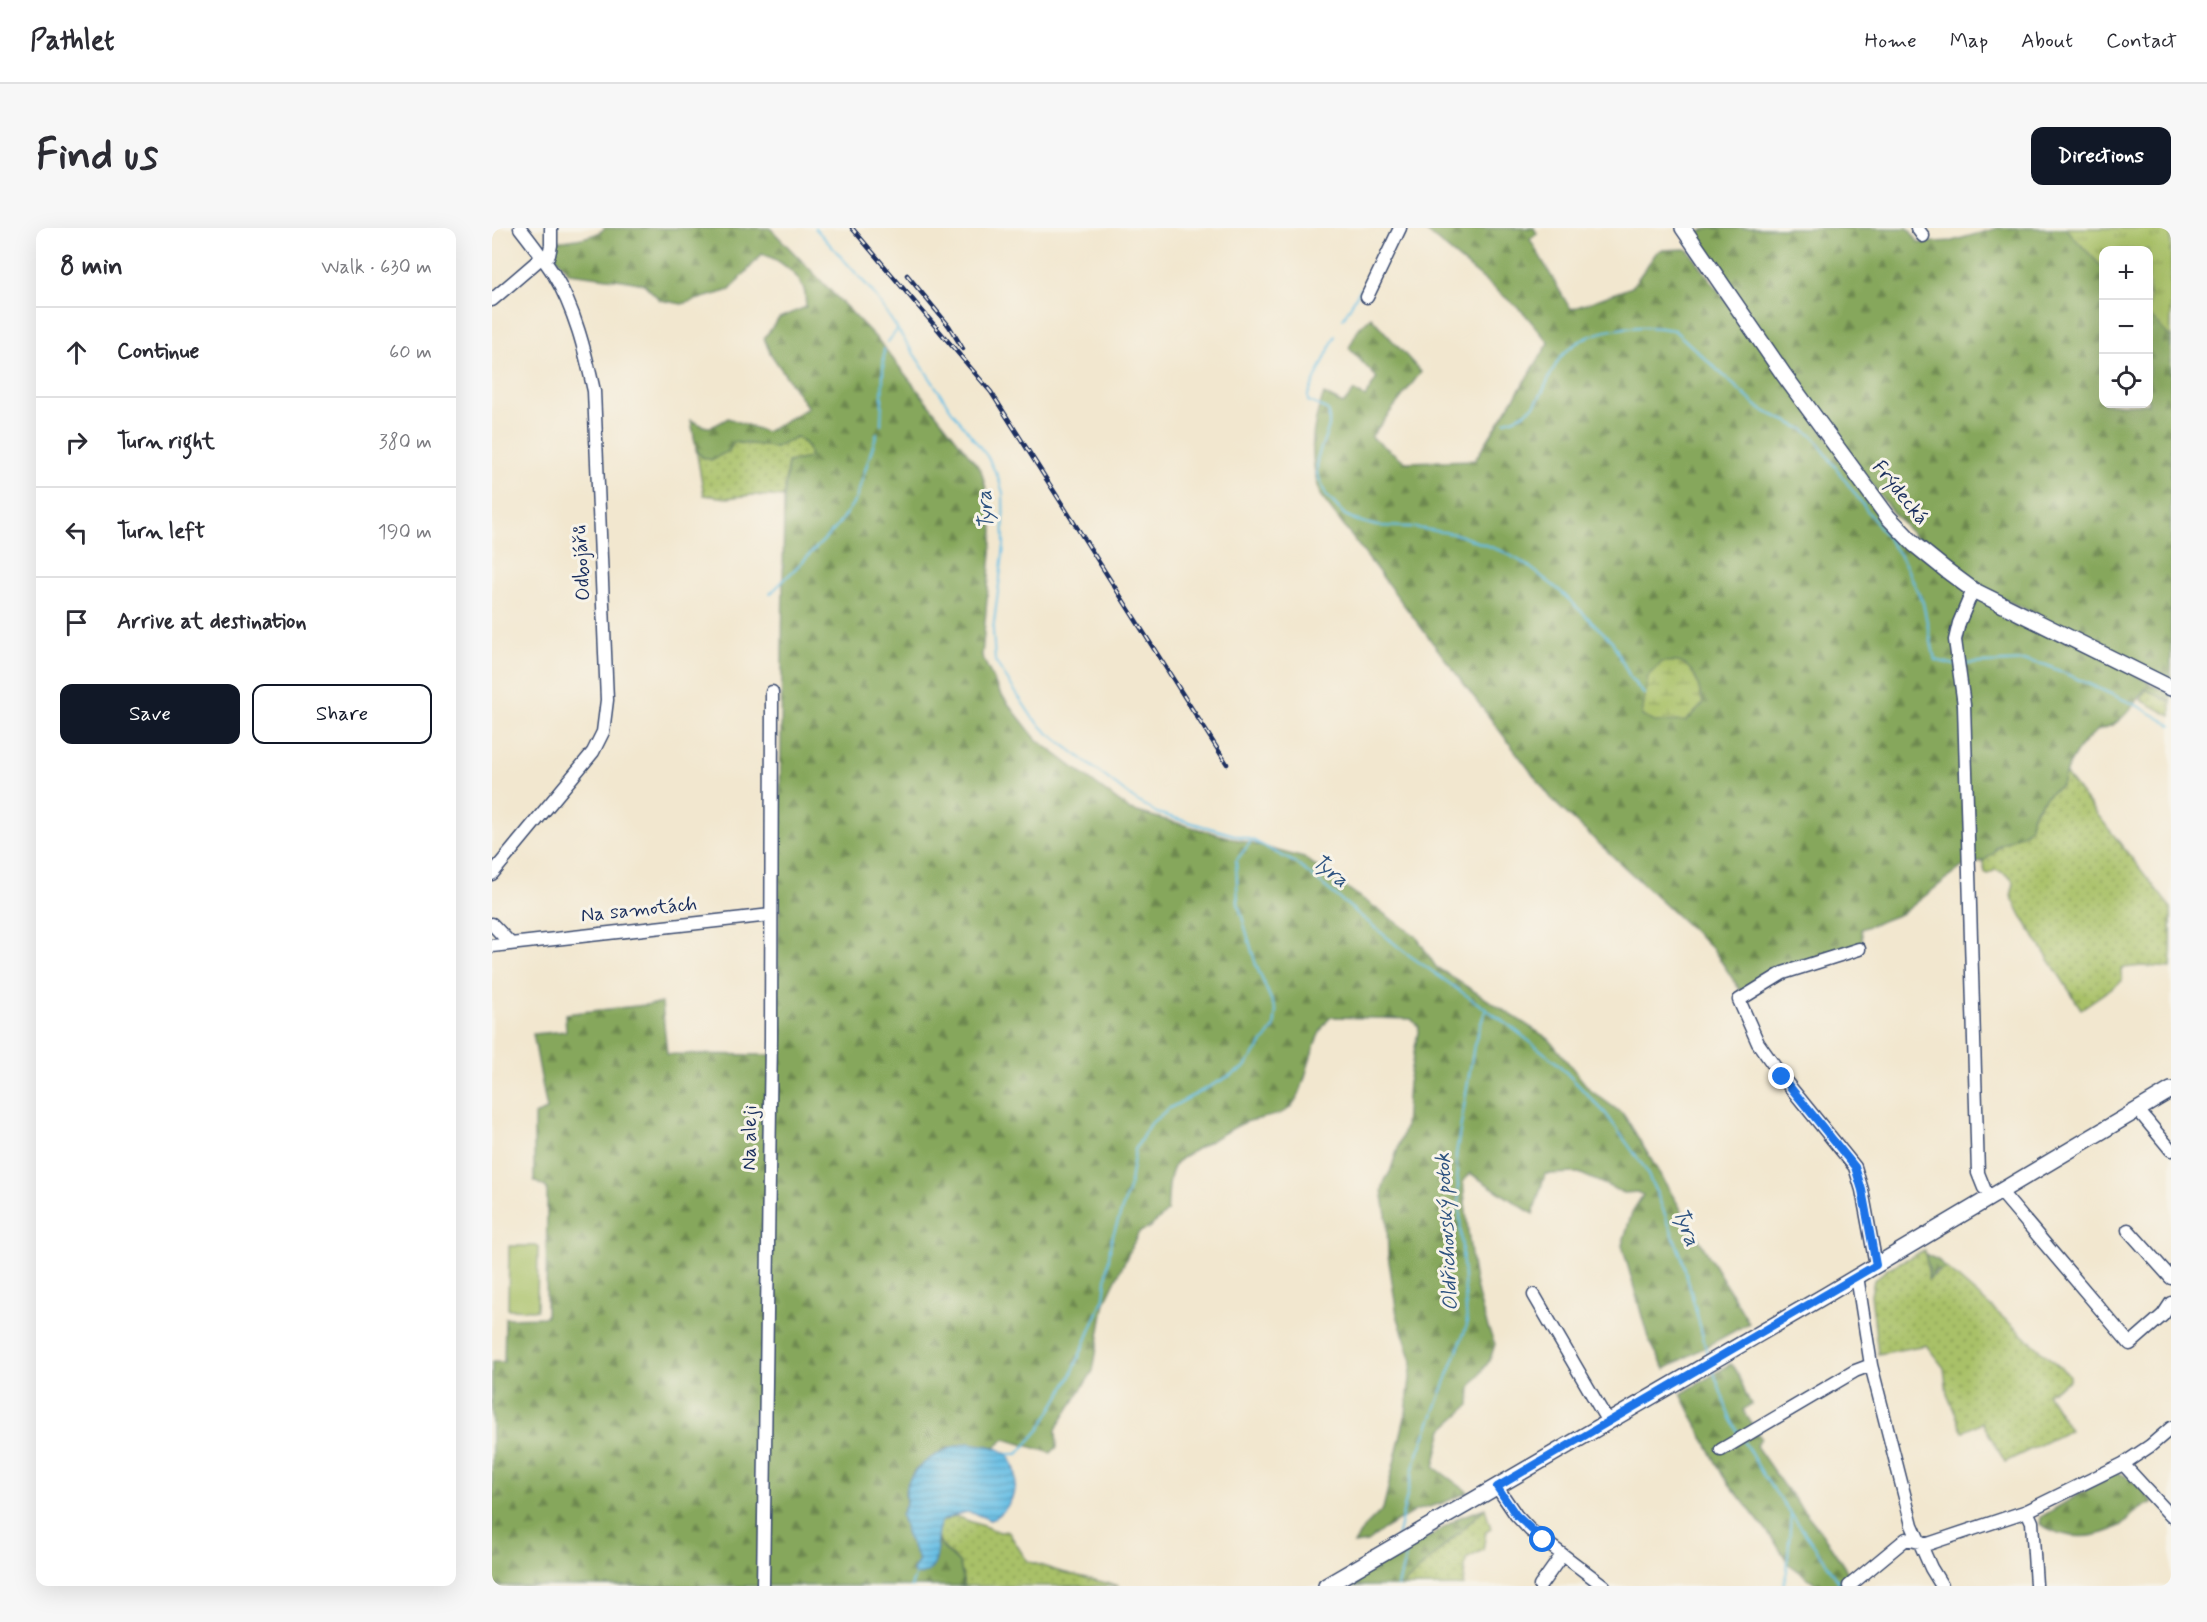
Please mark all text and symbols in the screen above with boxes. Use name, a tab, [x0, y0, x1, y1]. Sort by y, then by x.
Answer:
text: Pathlet	[30, 23, 114, 60]
text: Home	[1865, 27, 1917, 55]
text: Map	[1950, 27, 1988, 55]
text: About	[2021, 27, 2073, 55]
text: Contact	[2106, 27, 2177, 55]
button: Directions	[2031, 127, 2171, 185]
text: Find us	[36, 129, 158, 184]
map controls	[2099, 246, 2153, 408]
button: +	[2099, 246, 2153, 300]
text: 8 min	[60, 250, 123, 284]
text: Walk · 630 m	[321, 254, 432, 281]
button: −	[2099, 300, 2153, 354]
icon: ahead	[60, 336, 93, 369]
text: Continue	[117, 338, 199, 366]
text: 60 m	[389, 339, 432, 366]
button: locate	[2099, 354, 2153, 408]
icon: right	[60, 426, 93, 459]
text: Turn right	[117, 428, 215, 456]
text: 380 m	[379, 429, 432, 456]
street label: Frýdecká	[1866, 455, 1934, 531]
water label: Tyra	[971, 489, 1001, 531]
icon: left	[60, 516, 93, 549]
text: Turn left	[117, 518, 205, 546]
text: 190 m	[378, 519, 432, 546]
street label: Odbojářů	[567, 525, 597, 601]
icon: arrive	[60, 606, 93, 639]
text: Arrive at destination	[117, 608, 307, 636]
button: Save	[60, 684, 240, 744]
button: Share	[252, 684, 432, 744]
water label: Tyra	[1306, 848, 1354, 894]
street label: Na samotách	[580, 890, 698, 930]
route end	[1768, 1063, 1794, 1089]
street label: Na aleji	[736, 1105, 764, 1171]
water label: Oldřichovský potok	[1429, 1152, 1465, 1312]
water label: Tyra	[1666, 1204, 1706, 1251]
route start	[1529, 1526, 1555, 1552]

